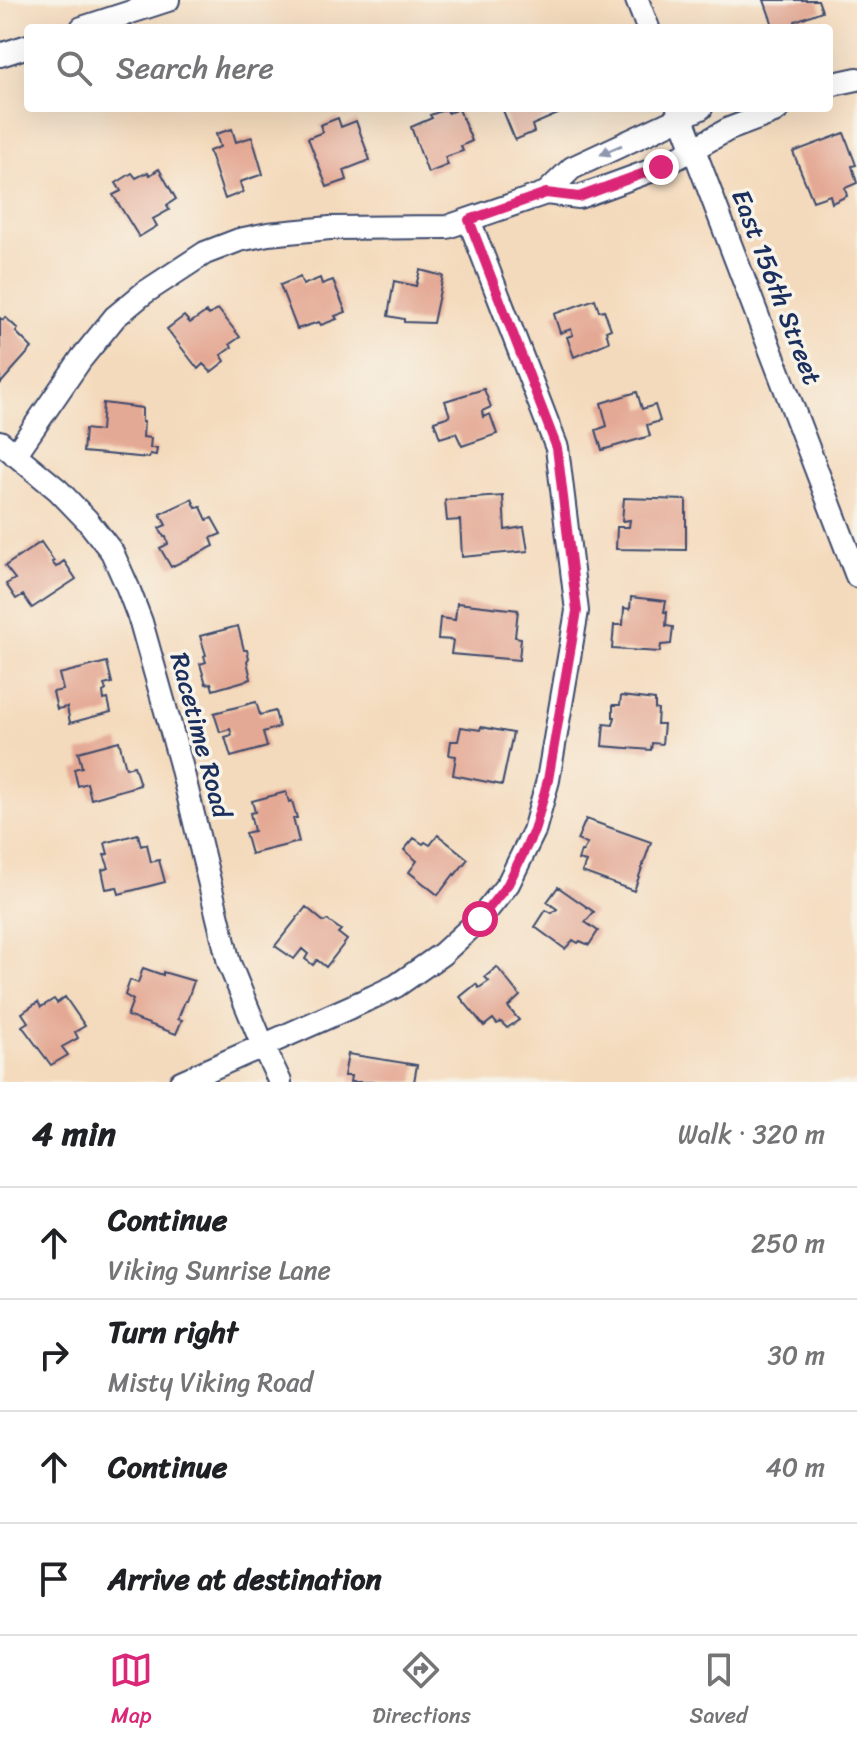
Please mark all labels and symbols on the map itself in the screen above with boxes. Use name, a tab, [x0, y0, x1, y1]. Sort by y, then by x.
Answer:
one-way arrow	[600, 143, 623, 157]
route end	[643, 149, 679, 185]
street label: East 156th Street	[718, 182, 836, 392]
street label: Racetime Road	[157, 647, 246, 825]
route start	[462, 901, 498, 937]

